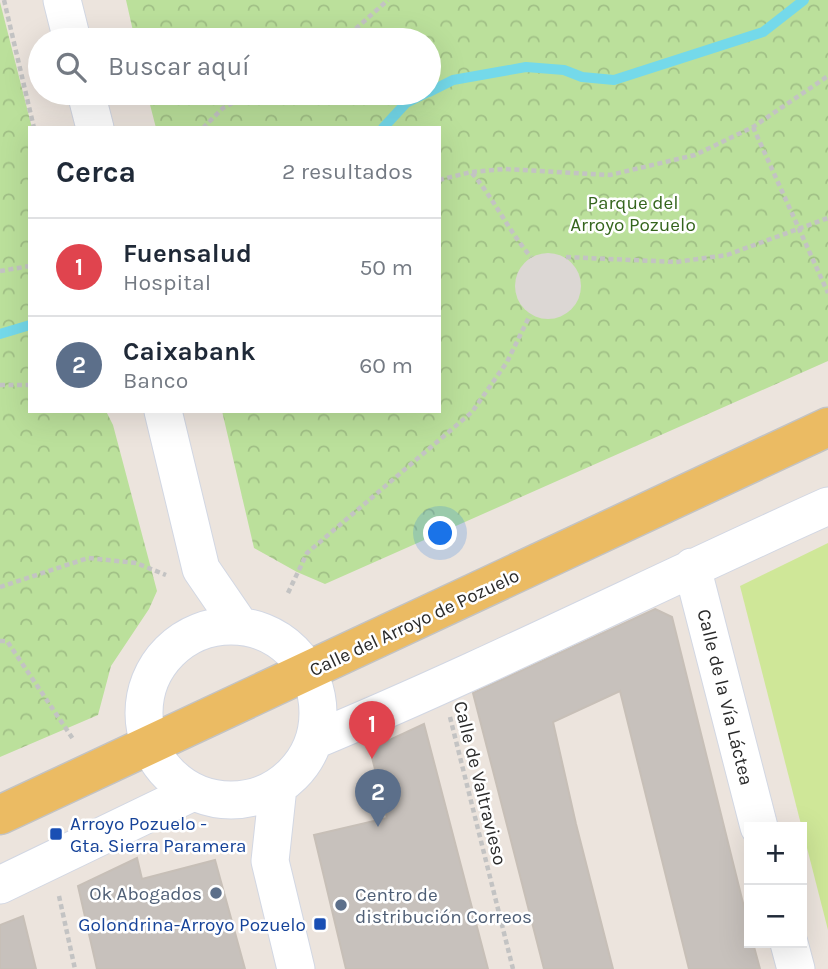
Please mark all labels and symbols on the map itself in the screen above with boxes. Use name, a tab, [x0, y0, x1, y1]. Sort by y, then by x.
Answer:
park label: Parque del Arroyo Pozuelo	[570, 192, 696, 236]
your location	[423, 516, 457, 550]
street label: Calle del Arroyo de Pozuelo	[306, 565, 523, 681]
street label: Calle de la Vía Láctea	[693, 607, 758, 788]
street label: Calle de Valtravieso	[449, 699, 511, 868]
pin: 1	[349, 701, 395, 759]
pin: 2	[355, 769, 401, 827]
place label: Arroyo Pozuelo - Gta. Sierra Paramera	[70, 813, 247, 857]
marker: Arroyo Pozuelo - Gta. Sierra Paramera	[48, 826, 64, 842]
place label: Ok Abogados	[89, 883, 202, 905]
place label: Centro de distribución Correos	[355, 884, 532, 928]
marker: Ok Abogados	[208, 885, 224, 901]
marker: Centro de distribución Correos	[333, 897, 349, 913]
place label: Golondrina-Arroyo Pozuelo	[78, 914, 306, 936]
marker: Golondrina-Arroyo Pozuelo	[312, 916, 328, 932]

